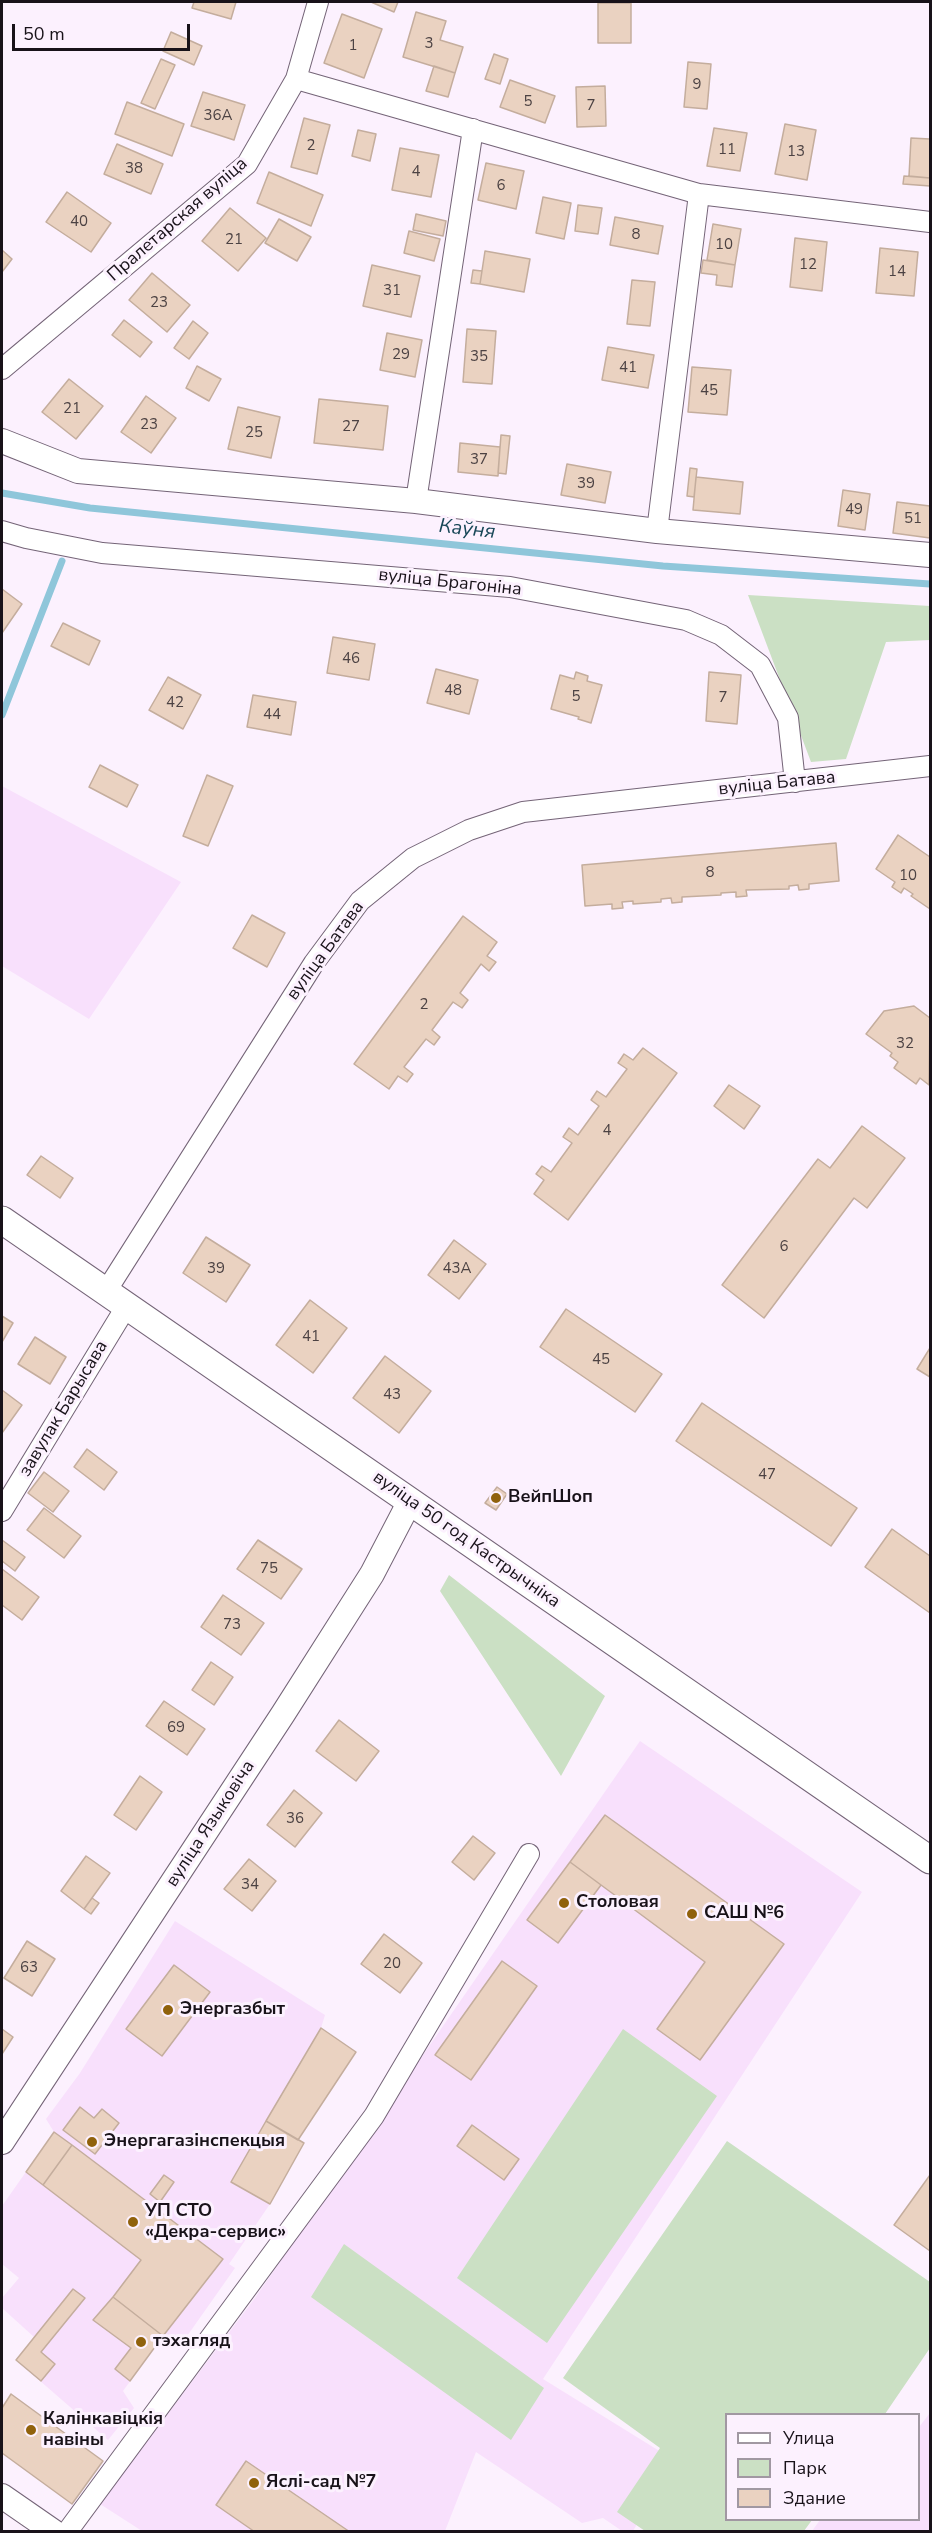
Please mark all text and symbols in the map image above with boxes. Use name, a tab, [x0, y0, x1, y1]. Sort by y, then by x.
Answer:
scale bar	[15, 12, 194, 50]
text: 50 m	[23, 22, 65, 46]
house number: 3	[425, 35, 433, 53]
house number: 1	[349, 37, 357, 55]
house number: 9	[693, 76, 701, 94]
house number: 5	[524, 93, 532, 111]
house number: 7	[587, 97, 595, 115]
house number: 36А	[204, 107, 232, 125]
house number: 2	[307, 137, 315, 155]
house number: 11	[718, 141, 736, 159]
house number: 13	[787, 143, 805, 161]
street label: Пралетарская вуліца	[104, 153, 252, 287]
house number: 38	[125, 160, 143, 178]
house number: 4	[412, 163, 420, 181]
house number: 6	[497, 177, 505, 195]
house number: 40	[70, 213, 88, 231]
house number: 8	[632, 226, 640, 244]
house number: 21	[225, 231, 243, 249]
house number: 10	[715, 236, 733, 254]
house number: 12	[799, 256, 817, 274]
house number: 14	[888, 263, 906, 281]
house number: 31	[383, 282, 401, 300]
house number: 23	[150, 294, 168, 312]
house number: 29	[392, 346, 410, 364]
house number: 35	[470, 348, 488, 366]
house number: 41	[619, 359, 637, 377]
house number: 45	[700, 382, 718, 400]
house number: 21	[63, 400, 81, 418]
house number: 23	[140, 416, 158, 434]
house number: 27	[342, 418, 360, 436]
house number: 25	[245, 424, 263, 442]
house number: 37	[470, 451, 488, 469]
house number: 39	[577, 475, 595, 493]
house number: 49	[845, 501, 863, 519]
house number: 51	[904, 510, 922, 528]
water label: Каўня	[438, 515, 496, 545]
street label: вуліца Брагоніна	[377, 565, 523, 601]
house number: 46	[342, 650, 360, 668]
house number: 48	[444, 682, 462, 700]
house number: 5	[572, 688, 580, 706]
house number: 7	[719, 689, 727, 707]
house number: 42	[166, 694, 184, 712]
house number: 44	[263, 706, 281, 724]
street label: вуліца Батава	[718, 767, 836, 801]
house number: 8	[706, 864, 714, 882]
house number: 10	[899, 867, 917, 885]
street label: вуліца Батава	[283, 897, 369, 1005]
house number: 2	[420, 996, 428, 1014]
house number: 32	[896, 1035, 914, 1053]
house number: 4	[603, 1122, 611, 1140]
house number: 6	[780, 1238, 788, 1256]
house number: 39	[207, 1260, 225, 1278]
house number: 43А	[443, 1260, 471, 1278]
house number: 41	[302, 1328, 320, 1346]
street label: завулак Барысава	[15, 1337, 113, 1481]
house number: 45	[592, 1351, 610, 1369]
house number: 43	[383, 1386, 401, 1404]
house number: 47	[758, 1466, 776, 1484]
street label: вуліца 50 год Кастрычніка	[368, 1467, 564, 1613]
place label: ВейпШоп	[508, 1487, 593, 1509]
marker: ВейпШоп	[489, 1491, 503, 1505]
house number: 75	[260, 1560, 278, 1578]
house number: 73	[223, 1616, 241, 1634]
house number: 69	[167, 1719, 185, 1737]
street label: вуліца Языковіча	[162, 1757, 260, 1891]
house number: 36	[286, 1810, 304, 1828]
house number: 34	[241, 1876, 259, 1894]
place label: Столовая	[576, 1892, 659, 1914]
marker: Столовая	[557, 1896, 571, 1910]
place label: САШ №6	[704, 1903, 784, 1925]
marker: САШ №6	[685, 1907, 699, 1921]
house number: 20	[383, 1955, 401, 1973]
house number: 63	[20, 1959, 38, 1977]
place label: Энергазбыт	[180, 1999, 285, 2021]
marker: Энергазбыт	[161, 2003, 175, 2017]
place label: Энергагазінспекцыя	[104, 2131, 285, 2153]
marker: Энергагазінспекцыя	[85, 2135, 99, 2149]
place label: УП СТО «Декра-сервис»	[145, 2201, 286, 2244]
marker: УП СТО «Декра-сервис»	[126, 2215, 140, 2229]
place label: тэхагляд	[153, 2331, 230, 2353]
marker: тэхагляд	[134, 2335, 148, 2349]
place label: Калінкавіцкія навіны	[43, 2409, 163, 2452]
legend	[725, 2413, 920, 2521]
marker: Калінкавіцкія навіны	[24, 2423, 38, 2437]
text: Улица	[783, 2426, 834, 2450]
text: Парк	[783, 2456, 826, 2480]
place label: Яслі-сад №7	[266, 2472, 376, 2494]
marker: Яслі-сад №7	[247, 2476, 261, 2490]
text: Здание	[783, 2486, 846, 2510]

